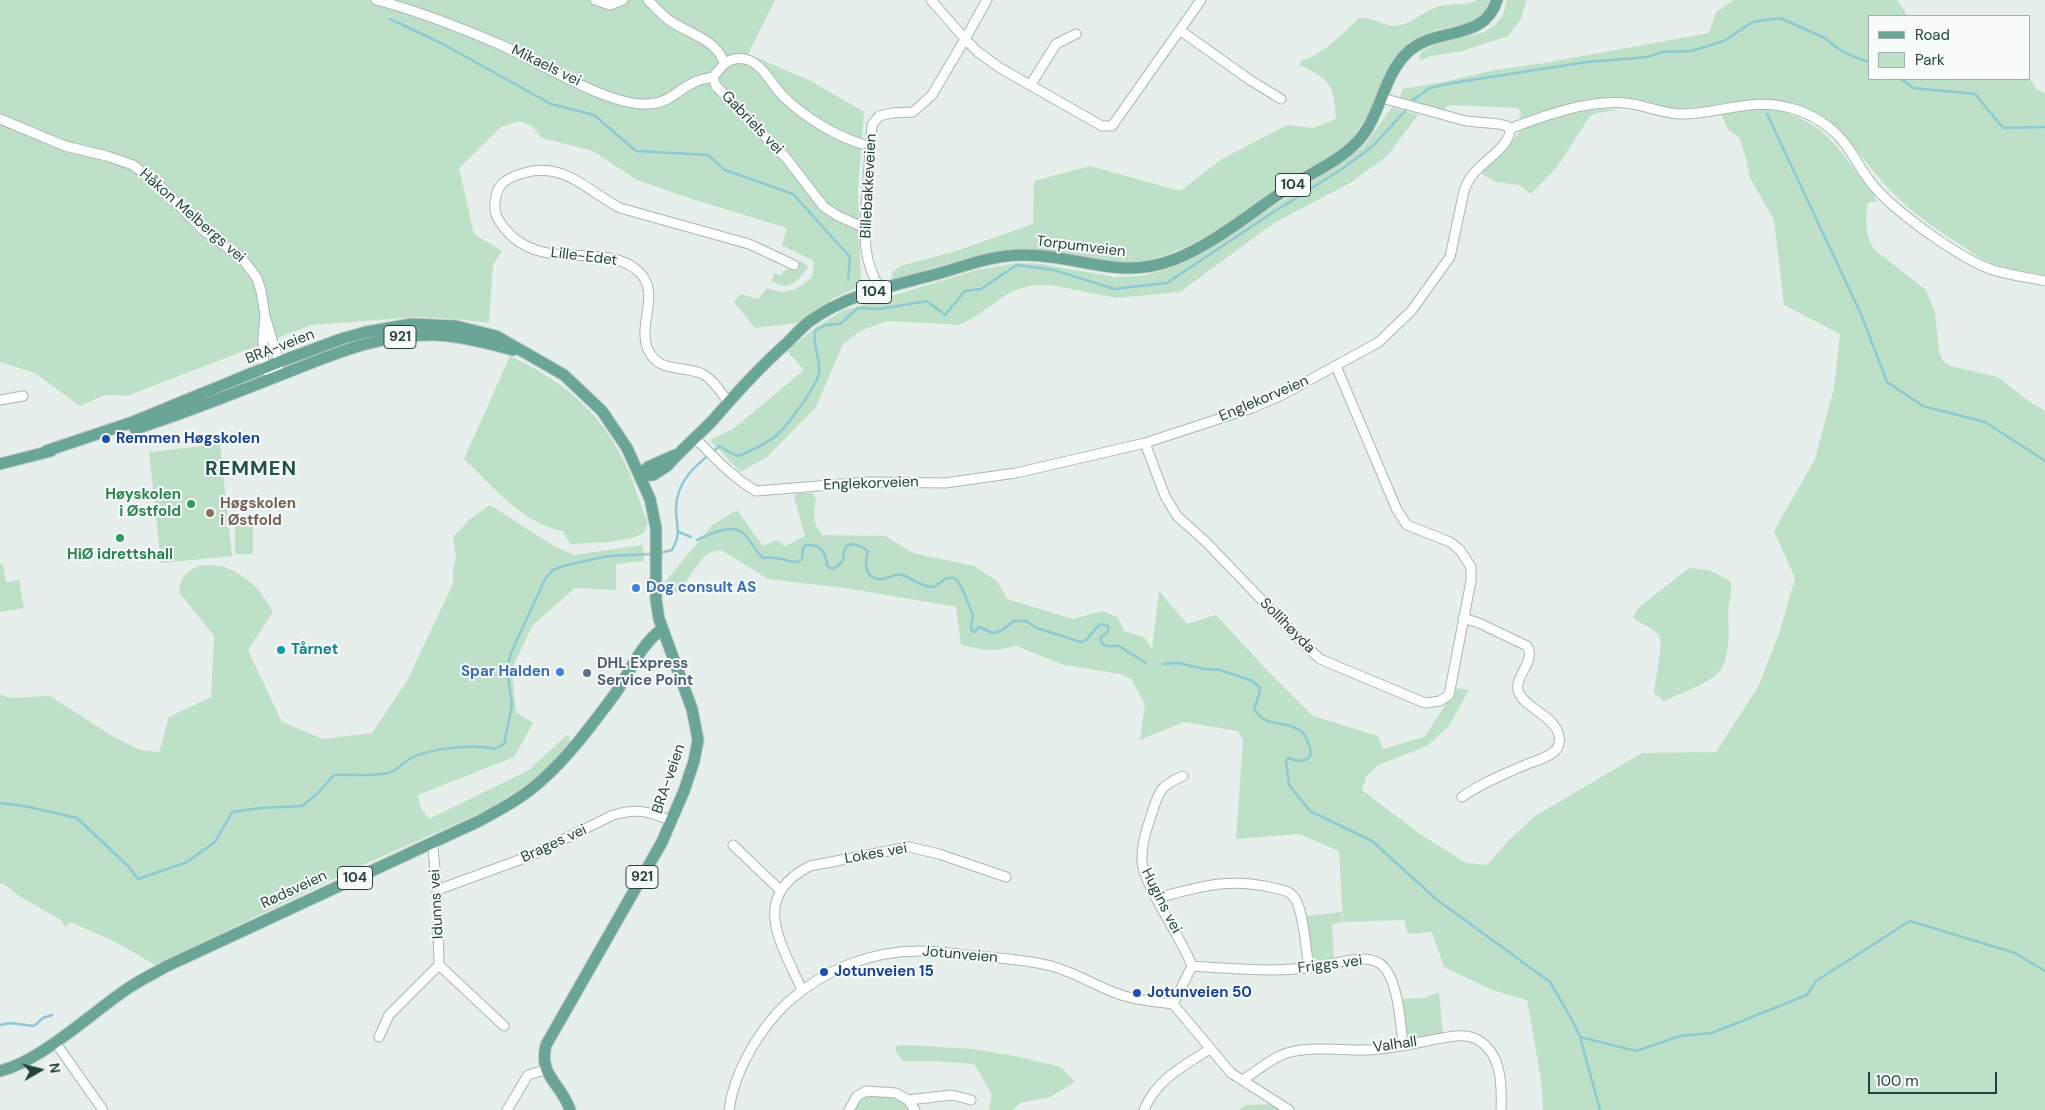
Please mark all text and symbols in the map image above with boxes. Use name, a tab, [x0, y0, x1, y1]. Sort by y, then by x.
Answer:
legend	[1868, 15, 2030, 80]
text: Road	[1915, 25, 1950, 45]
street label: Mikaels vei	[508, 41, 584, 91]
text: Park	[1915, 50, 1945, 70]
street label: Gabriels vei	[717, 88, 787, 158]
street label: Billebakkeveien	[857, 133, 881, 239]
street label: Håkon Melbergs vei	[135, 165, 249, 267]
road number: 104	[1276, 174, 1310, 196]
street label: Torpumveien	[1035, 233, 1127, 261]
street label: Lille-Edet	[550, 244, 618, 270]
road number: 104	[856, 280, 892, 304]
street label: BRA-veien	[243, 326, 317, 368]
road number: 921	[384, 326, 416, 348]
street label: Englekorveien	[1216, 372, 1312, 426]
place label: Remmen Høgskolen	[116, 430, 260, 448]
marker: Remmen Høgskolen	[100, 433, 112, 445]
district label: REMMEN	[204, 458, 298, 482]
street label: Englekorveien	[823, 473, 919, 495]
place label: Høyskolen i Østfold	[105, 486, 181, 521]
place label: Høgskolen i Østfold	[220, 495, 296, 530]
marker: Høyskolen i Østfold	[185, 498, 197, 510]
marker: Høgskolen i Østfold	[204, 507, 216, 519]
marker: HiØ idrettshall	[114, 532, 126, 544]
place label: HiØ idrettshall	[67, 546, 173, 564]
place label: Dog consult AS	[646, 579, 756, 597]
marker: Dog consult AS	[630, 582, 642, 594]
street label: Sollihøyda	[1256, 595, 1318, 657]
place label: Tårnet	[291, 641, 338, 659]
marker: Tårnet	[275, 644, 287, 656]
place label: DHL Express Service Point	[597, 655, 693, 690]
place label: Spar Halden	[461, 663, 550, 681]
marker: Spar Halden	[554, 666, 566, 678]
marker: DHL Express Service Point	[581, 667, 593, 679]
street label: BRA-veien	[649, 742, 689, 816]
street label: Brages vei	[518, 821, 590, 867]
street label: Lokes vei	[843, 840, 909, 868]
street label: Hugins vei	[1137, 865, 1185, 937]
road number: 104	[338, 866, 372, 890]
road number: 921	[626, 866, 658, 889]
street label: Rødsveien	[258, 867, 330, 913]
street label: Idunns vei	[426, 869, 448, 939]
street label: Jotunveien	[921, 943, 999, 967]
street label: Friggs vei	[1297, 952, 1363, 978]
place label: Jotunveien 15	[834, 963, 934, 981]
marker: Jotunveien 15	[818, 966, 830, 978]
place label: Jotunveien 50	[1147, 984, 1252, 1002]
marker: Jotunveien 50	[1131, 987, 1143, 999]
street label: Valhall	[1372, 1033, 1418, 1057]
north arrow	[15, 1045, 65, 1095]
text: N	[45, 1062, 64, 1074]
scale bar	[1870, 1062, 1999, 1094]
text: 100 m	[1876, 1071, 1919, 1091]

